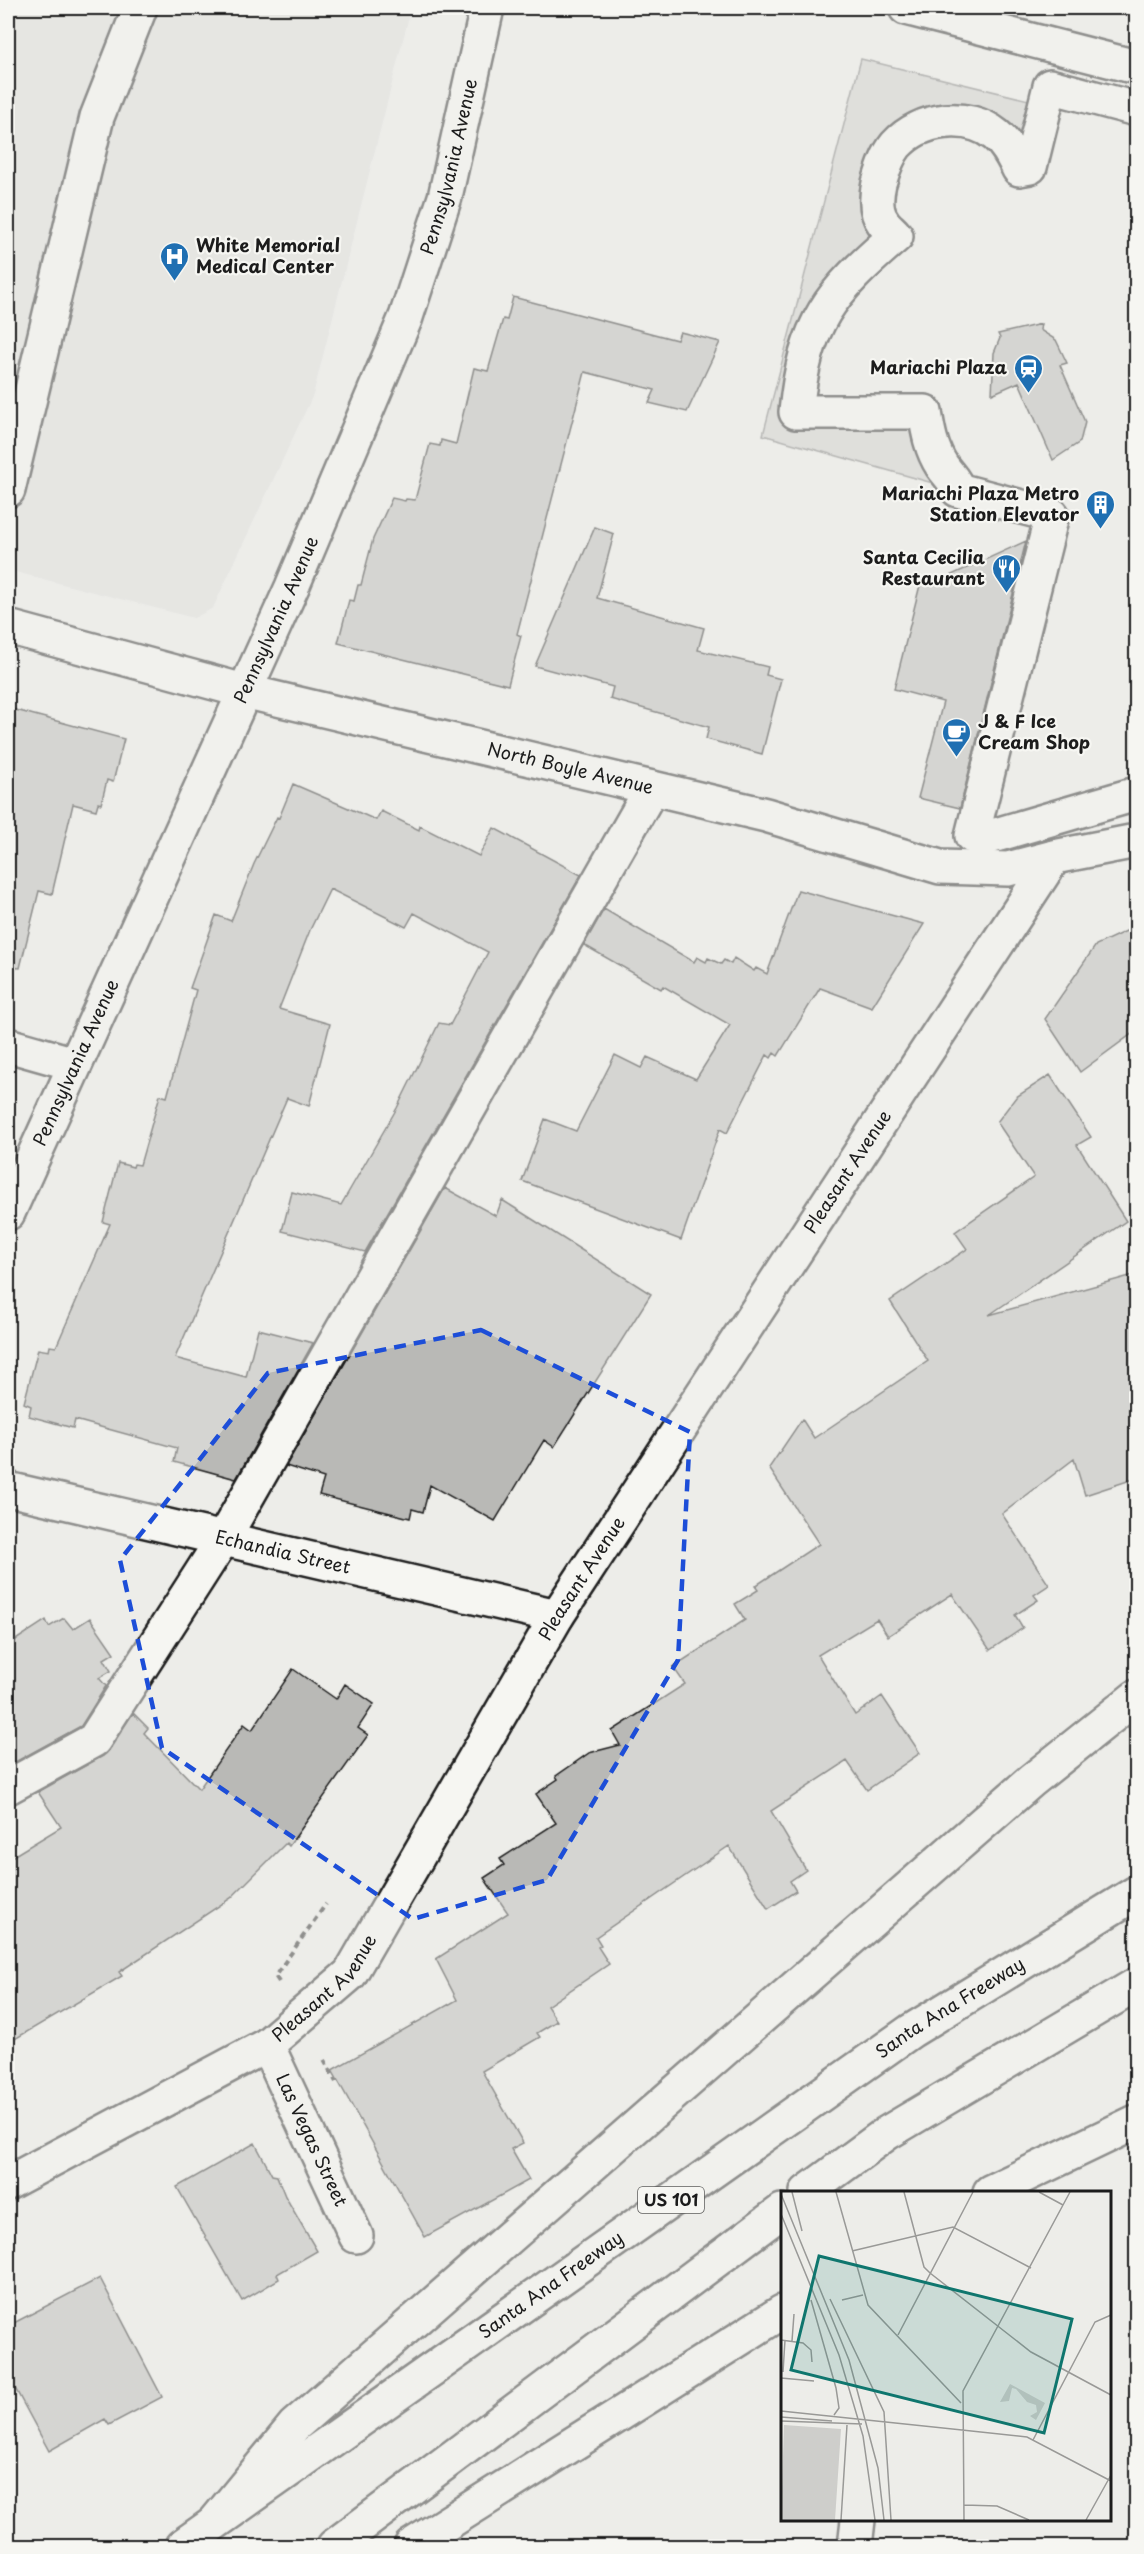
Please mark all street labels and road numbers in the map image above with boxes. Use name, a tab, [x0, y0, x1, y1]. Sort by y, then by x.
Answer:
street label: Pennsylvania Avenue	[412, 76, 483, 258]
street label: Pennsylvania Avenue	[226, 531, 324, 707]
street label: North Boyle Avenue	[485, 734, 657, 800]
street label: Pennsylvania Avenue	[25, 974, 124, 1150]
street label: Pleasant Avenue	[796, 1104, 897, 1238]
street label: Pleasant Avenue	[531, 1510, 631, 1645]
street label: Echandia Street	[213, 1522, 353, 1580]
street label: Pleasant Avenue	[265, 1929, 382, 2047]
street label: Santa Ana Freeway	[869, 1950, 1029, 2064]
street label: Las Vegas Street	[270, 2069, 355, 2211]
road number: US 101	[638, 2187, 704, 2213]
street label: Santa Ana Freeway	[472, 2223, 628, 2344]

